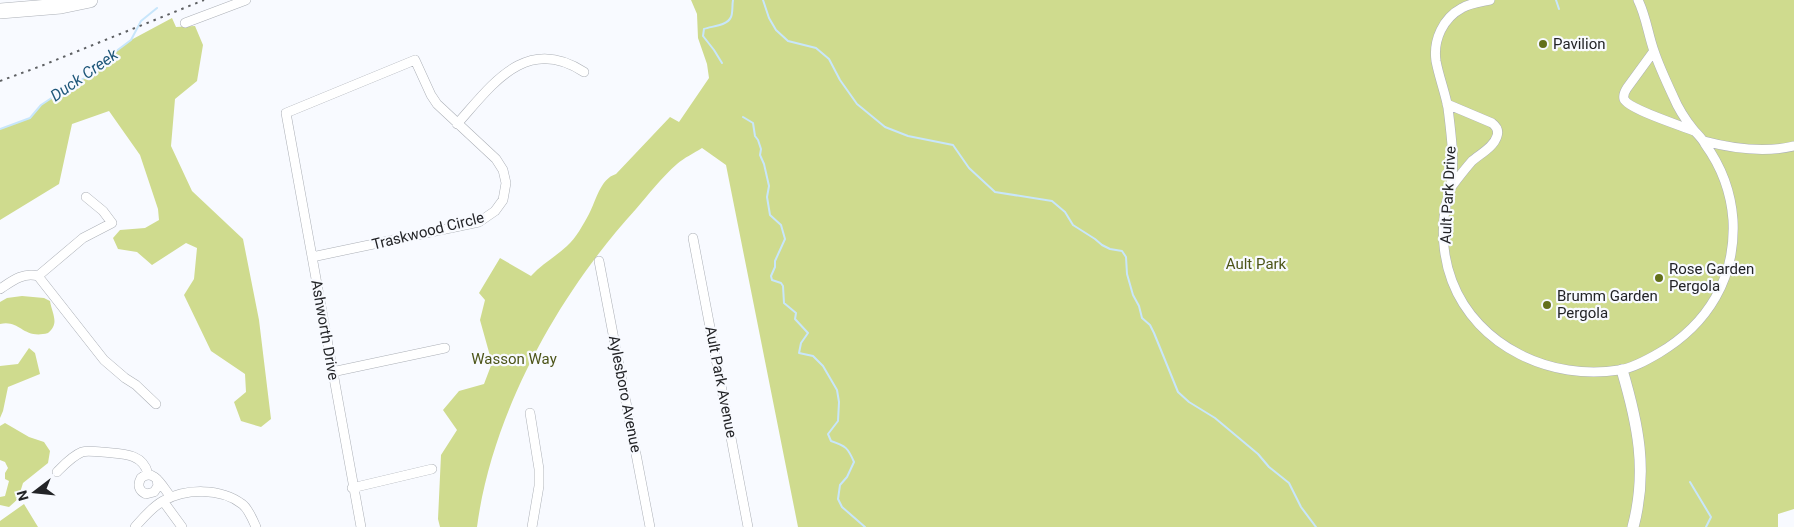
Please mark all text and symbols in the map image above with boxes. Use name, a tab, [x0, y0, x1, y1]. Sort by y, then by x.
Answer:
place label: Pavilion	[1553, 35, 1605, 53]
marker: Pavilion	[1537, 38, 1549, 50]
water label: Duck Creek	[47, 44, 122, 105]
street label: Ault Park Drive	[1436, 146, 1460, 244]
street label: Traskwood Circle	[370, 208, 486, 254]
park label: Ault Park	[1226, 255, 1287, 273]
place label: Rose Garden Pergola	[1669, 260, 1754, 295]
marker: Rose Garden Pergola	[1653, 272, 1665, 284]
street label: Ashworth Drive	[307, 278, 343, 382]
place label: Brumm Garden Pergola	[1557, 287, 1658, 322]
marker: Brumm Garden Pergola	[1541, 299, 1553, 311]
street label: Ault Park Avenue	[701, 325, 741, 439]
street label: Aylesboro Avenue	[605, 334, 645, 454]
park label: Wasson Way	[471, 350, 557, 368]
north arrow	[10, 467, 60, 517]
text: N	[13, 489, 32, 503]

